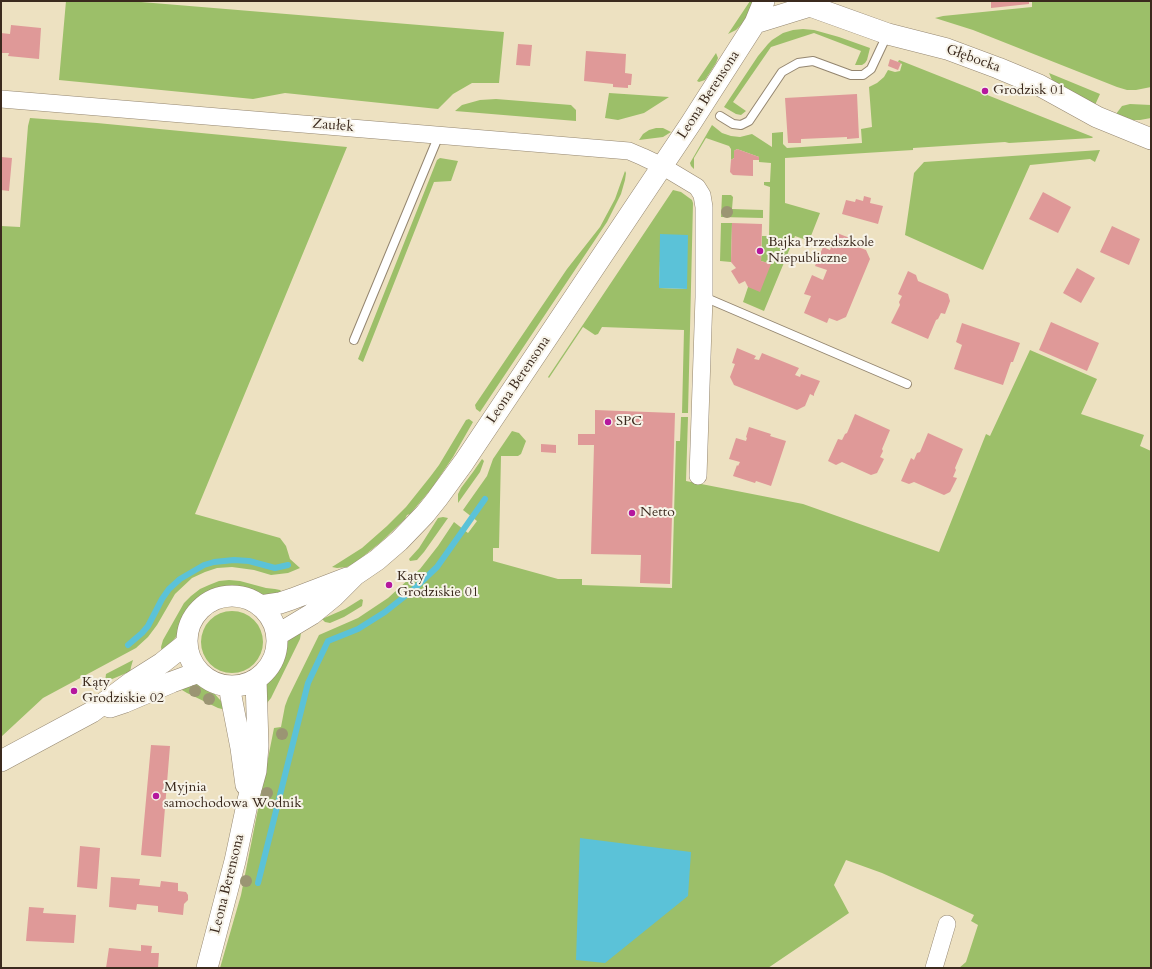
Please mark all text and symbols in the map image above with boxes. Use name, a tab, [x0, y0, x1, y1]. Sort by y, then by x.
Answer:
street label: Głębocka	[944, 41, 1002, 77]
street label: Leona Berensona	[674, 48, 744, 142]
place label: Grodzisk 01	[993, 83, 1065, 99]
marker: Grodzisk 01	[980, 86, 990, 96]
street label: Zaułek	[312, 116, 354, 136]
place label: Bajka Przedszkole Niepubliczne	[768, 235, 874, 268]
marker: Bajka Przedszkole Niepubliczne	[755, 246, 765, 256]
street label: Leona Berensona	[484, 333, 554, 427]
place label: SPC	[616, 414, 642, 430]
marker: SPC	[603, 417, 613, 427]
place label: Netto	[640, 505, 675, 521]
marker: Netto	[627, 508, 637, 518]
place label: Kąty Grodziskie 01	[397, 569, 479, 602]
marker: Kąty Grodziskie 01	[384, 580, 394, 590]
place label: Kąty Grodziskie 02	[82, 675, 164, 708]
marker: Kąty Grodziskie 02	[69, 686, 79, 696]
place label: Myjnia samochodowa Wodnik	[164, 780, 302, 812]
marker: Myjnia samochodowa Wodnik	[151, 791, 161, 801]
street label: Leona Berensona	[208, 833, 248, 935]

